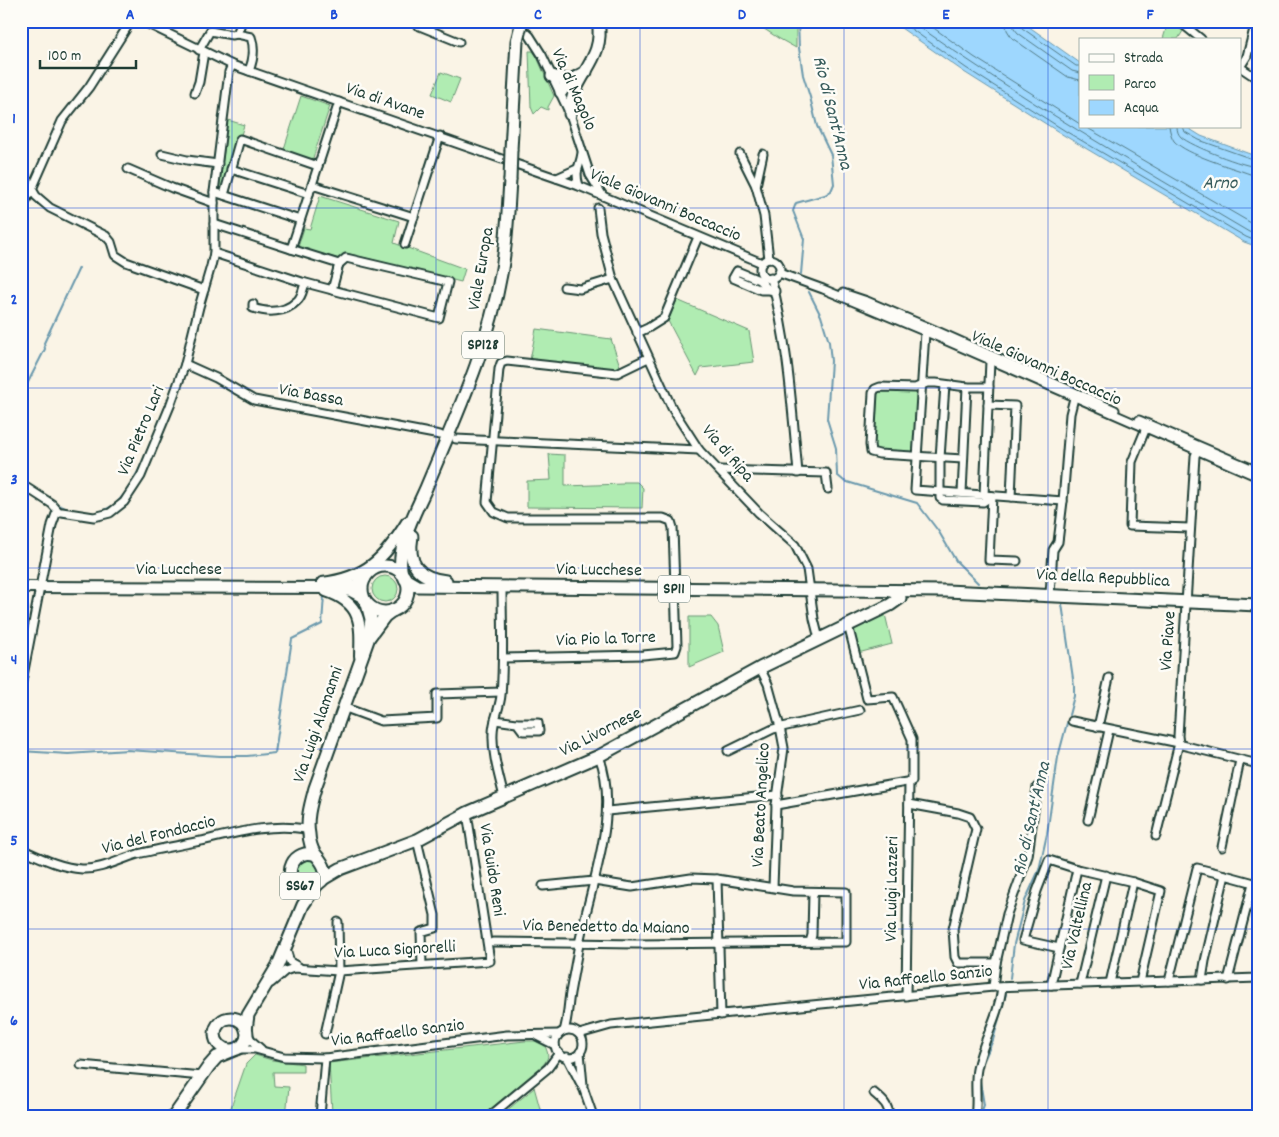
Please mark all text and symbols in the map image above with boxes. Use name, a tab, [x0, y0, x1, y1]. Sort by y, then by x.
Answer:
text: A	[126, 4, 135, 27]
text: B	[330, 4, 338, 27]
text: C	[534, 4, 542, 27]
text: D	[738, 4, 747, 27]
text: E	[942, 4, 950, 27]
text: F	[1146, 4, 1154, 27]
scale bar	[40, 38, 136, 70]
legend	[1079, 38, 1242, 128]
street label: Via di Magolo	[544, 45, 602, 135]
text: 100 m	[48, 46, 81, 68]
text: Strada	[1124, 48, 1164, 70]
water label: Rio di Sant'Anna	[804, 53, 858, 174]
text: Parco	[1124, 74, 1156, 96]
street label: Via di Avane	[342, 77, 428, 127]
text: Acqua	[1124, 98, 1159, 120]
text: 1	[12, 108, 16, 131]
street label: Viale Giovanni Boccaccio	[585, 163, 745, 249]
water label: Arno	[1203, 171, 1239, 198]
street label: Viale Europa	[462, 225, 502, 313]
text: 2	[11, 289, 18, 312]
street label: Viale Giovanni Boccaccio	[967, 325, 1125, 413]
road number: SP128	[462, 332, 504, 358]
street label: Via Bassa	[277, 378, 346, 414]
street label: Via Pietro Lari	[112, 382, 172, 480]
street label: Via di Ripa	[695, 420, 759, 489]
text: 3	[10, 469, 18, 492]
street label: Via Lucchese	[136, 558, 222, 583]
street label: Via Lucchese	[556, 558, 642, 584]
street label: Via della Repubblica	[1036, 563, 1171, 595]
road number: SP11	[658, 576, 690, 602]
street label: Via Piave	[1154, 610, 1184, 672]
street label: Via Pio la Torre	[556, 626, 656, 654]
text: 4	[11, 649, 17, 672]
street label: Via Luigi Alamanni	[287, 663, 351, 787]
street label: Via Livornese	[556, 702, 646, 764]
street label: Via Beato Angelico	[746, 742, 778, 868]
water label: Rio di Sant'Anna	[1007, 758, 1059, 879]
street label: Via del Fondaccio	[100, 810, 218, 862]
street label: Via Guido Reni	[471, 822, 511, 918]
text: 5	[10, 830, 18, 853]
street label: Via Luigi Lazzeri	[880, 836, 906, 942]
road number: SS67	[280, 872, 320, 899]
street label: Via Valtellina	[1056, 879, 1100, 972]
street label: Via Benedetto da Maiano	[522, 914, 690, 942]
street label: Via Luca Signorelli	[334, 935, 456, 967]
street label: Via Raffaello Sanzio	[858, 960, 994, 998]
text: 6	[10, 1010, 18, 1033]
street label: Via Raffaello Sanzio	[330, 1013, 466, 1055]

